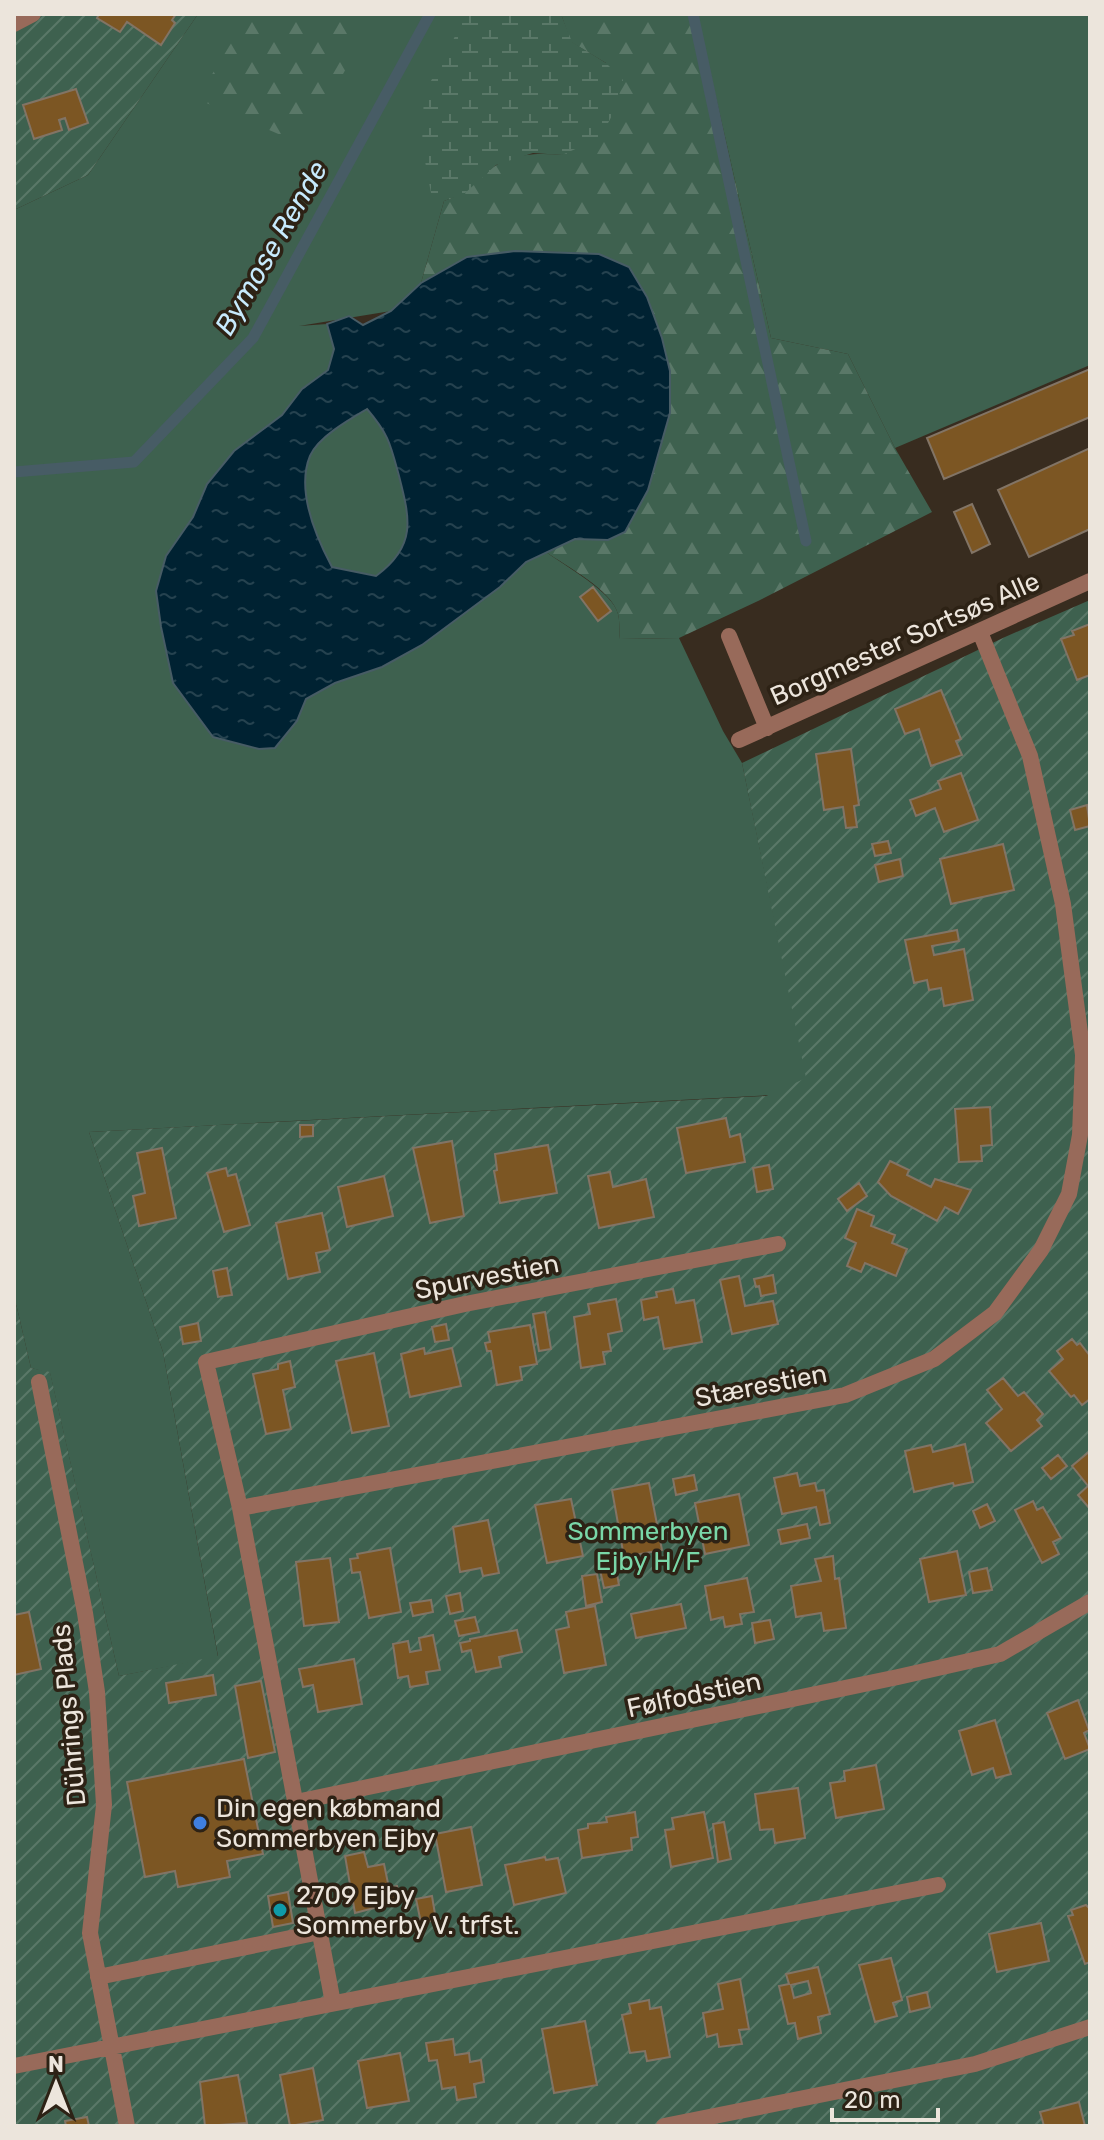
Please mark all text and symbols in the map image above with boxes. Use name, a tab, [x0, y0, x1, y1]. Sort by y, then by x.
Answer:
water label: Bymose Rende	[208, 155, 334, 341]
street label: Borgmester Sortsøs Alle	[765, 566, 1045, 712]
street label: Spurvestien	[413, 1248, 561, 1306]
street label: Stærestien	[692, 1358, 830, 1414]
park label: Sommerbyen Ejby H/F	[568, 1516, 728, 1577]
street label: Dührings Plads	[46, 1623, 92, 1807]
street label: Følfodstien	[624, 1666, 764, 1724]
place label: Din egen købmand Sommerbyen Ejby	[216, 1793, 441, 1854]
marker: Din egen købmand Sommerbyen Ejby	[191, 1814, 209, 1832]
place label: 2709 Ejby Sommerby V. trfst.	[296, 1880, 520, 1941]
marker: 2709 Ejby Sommerby V. trfst.	[271, 1901, 289, 1919]
north arrow	[16, 2044, 96, 2124]
text: N	[48, 2051, 64, 2078]
scale bar	[832, 2072, 938, 2122]
text: 20 m	[844, 2086, 901, 2114]

